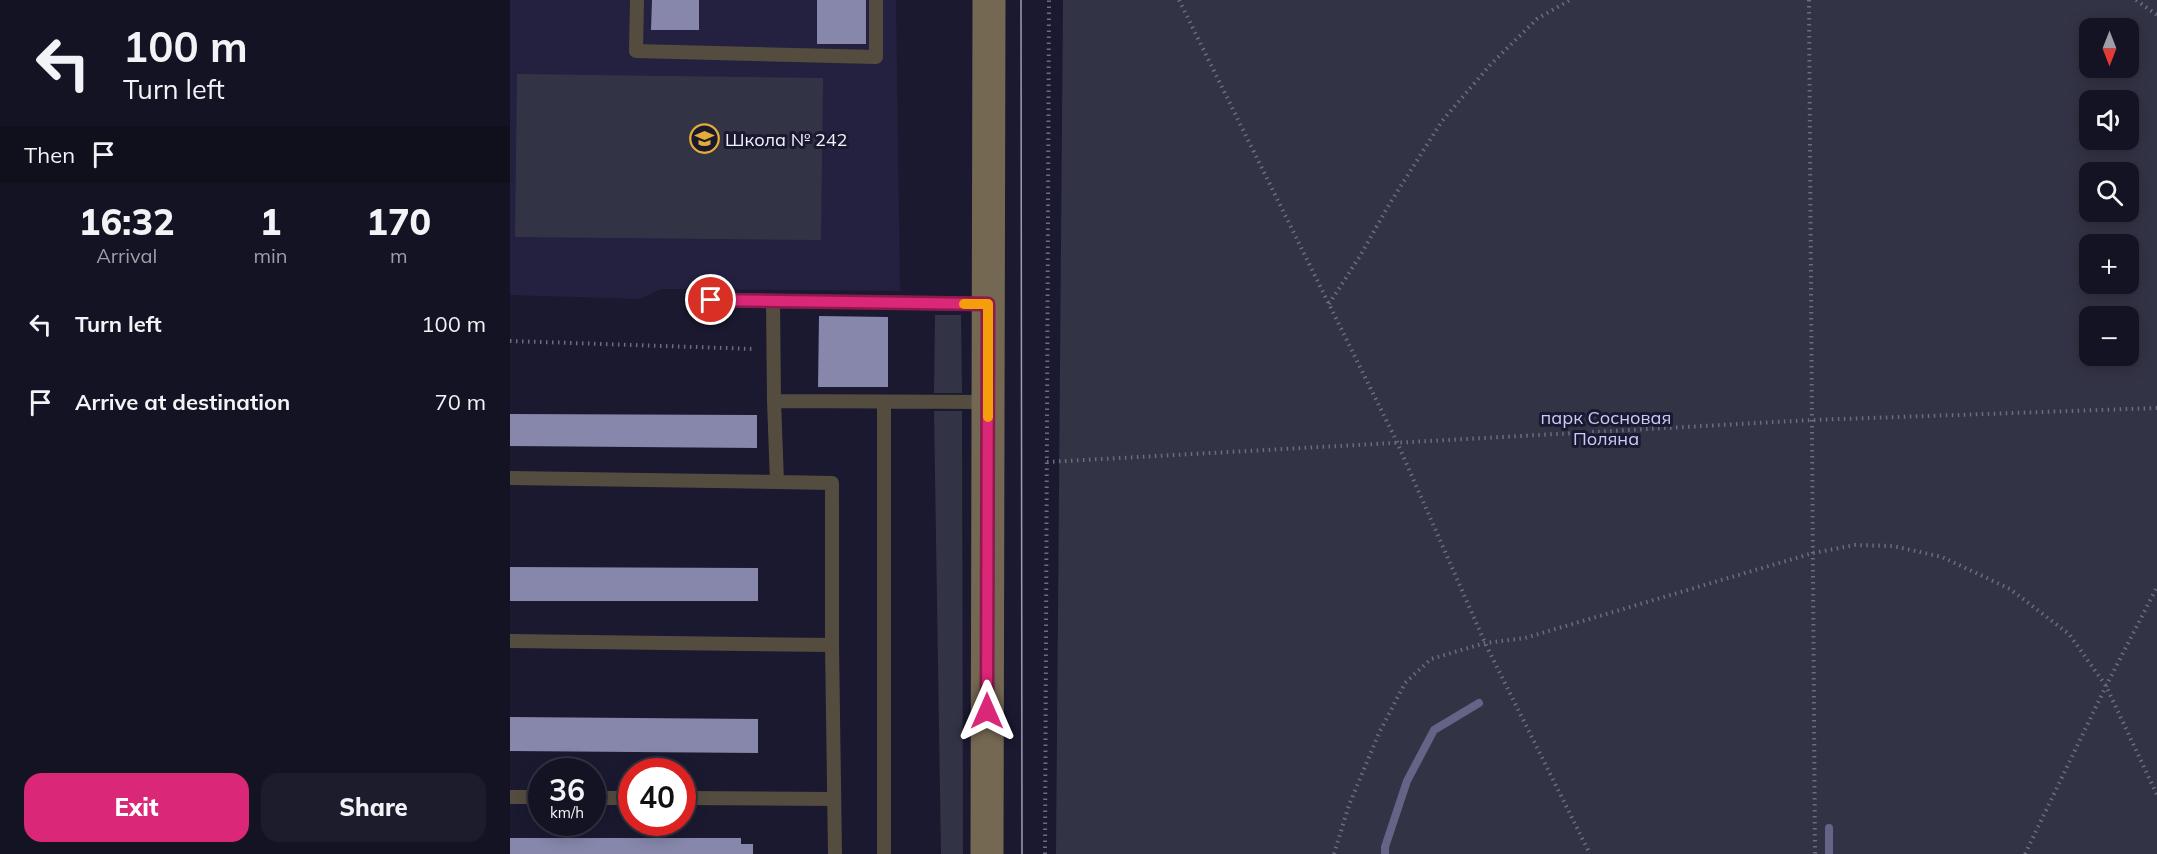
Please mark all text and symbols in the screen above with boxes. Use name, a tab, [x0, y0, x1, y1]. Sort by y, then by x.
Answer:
north arrow	[2079, 18, 2139, 78]
map controls	[2079, 18, 2139, 366]
text: 100 m	[123, 20, 248, 73]
icon: left	[24, 24, 102, 102]
text: Turn left	[123, 72, 225, 106]
button: sound	[2079, 90, 2139, 150]
school or university icon: Школа № 242	[688, 123, 720, 155]
place label: Школа № 242	[725, 128, 847, 151]
icon: arrive	[87, 138, 120, 171]
text: Then	[24, 141, 75, 169]
button: search	[2079, 162, 2139, 222]
text: 16:32	[79, 199, 175, 244]
text: 1	[260, 199, 281, 244]
text: 170	[366, 199, 431, 244]
button: +	[2079, 234, 2139, 294]
text: Arrival	[96, 243, 157, 268]
text: min	[253, 243, 288, 268]
text: m	[390, 243, 408, 268]
pin	[685, 274, 736, 325]
icon: arrive	[694, 283, 727, 316]
button: −	[2079, 306, 2139, 366]
icon: left	[24, 308, 57, 341]
text: Turn left	[75, 310, 162, 338]
text: 100 m	[421, 310, 486, 338]
icon: arrive	[24, 386, 57, 419]
text: Arrive at destination	[75, 388, 290, 416]
text: 70 m	[435, 388, 486, 416]
park label: парк Сосновая Поляна	[1541, 406, 1671, 450]
position arrow	[955, 679, 1019, 743]
speed limit sign: 40	[618, 758, 696, 836]
text: 36	[549, 771, 585, 809]
button: Exit	[24, 773, 249, 842]
button: Share	[261, 773, 486, 842]
text: km/h	[550, 803, 584, 822]

